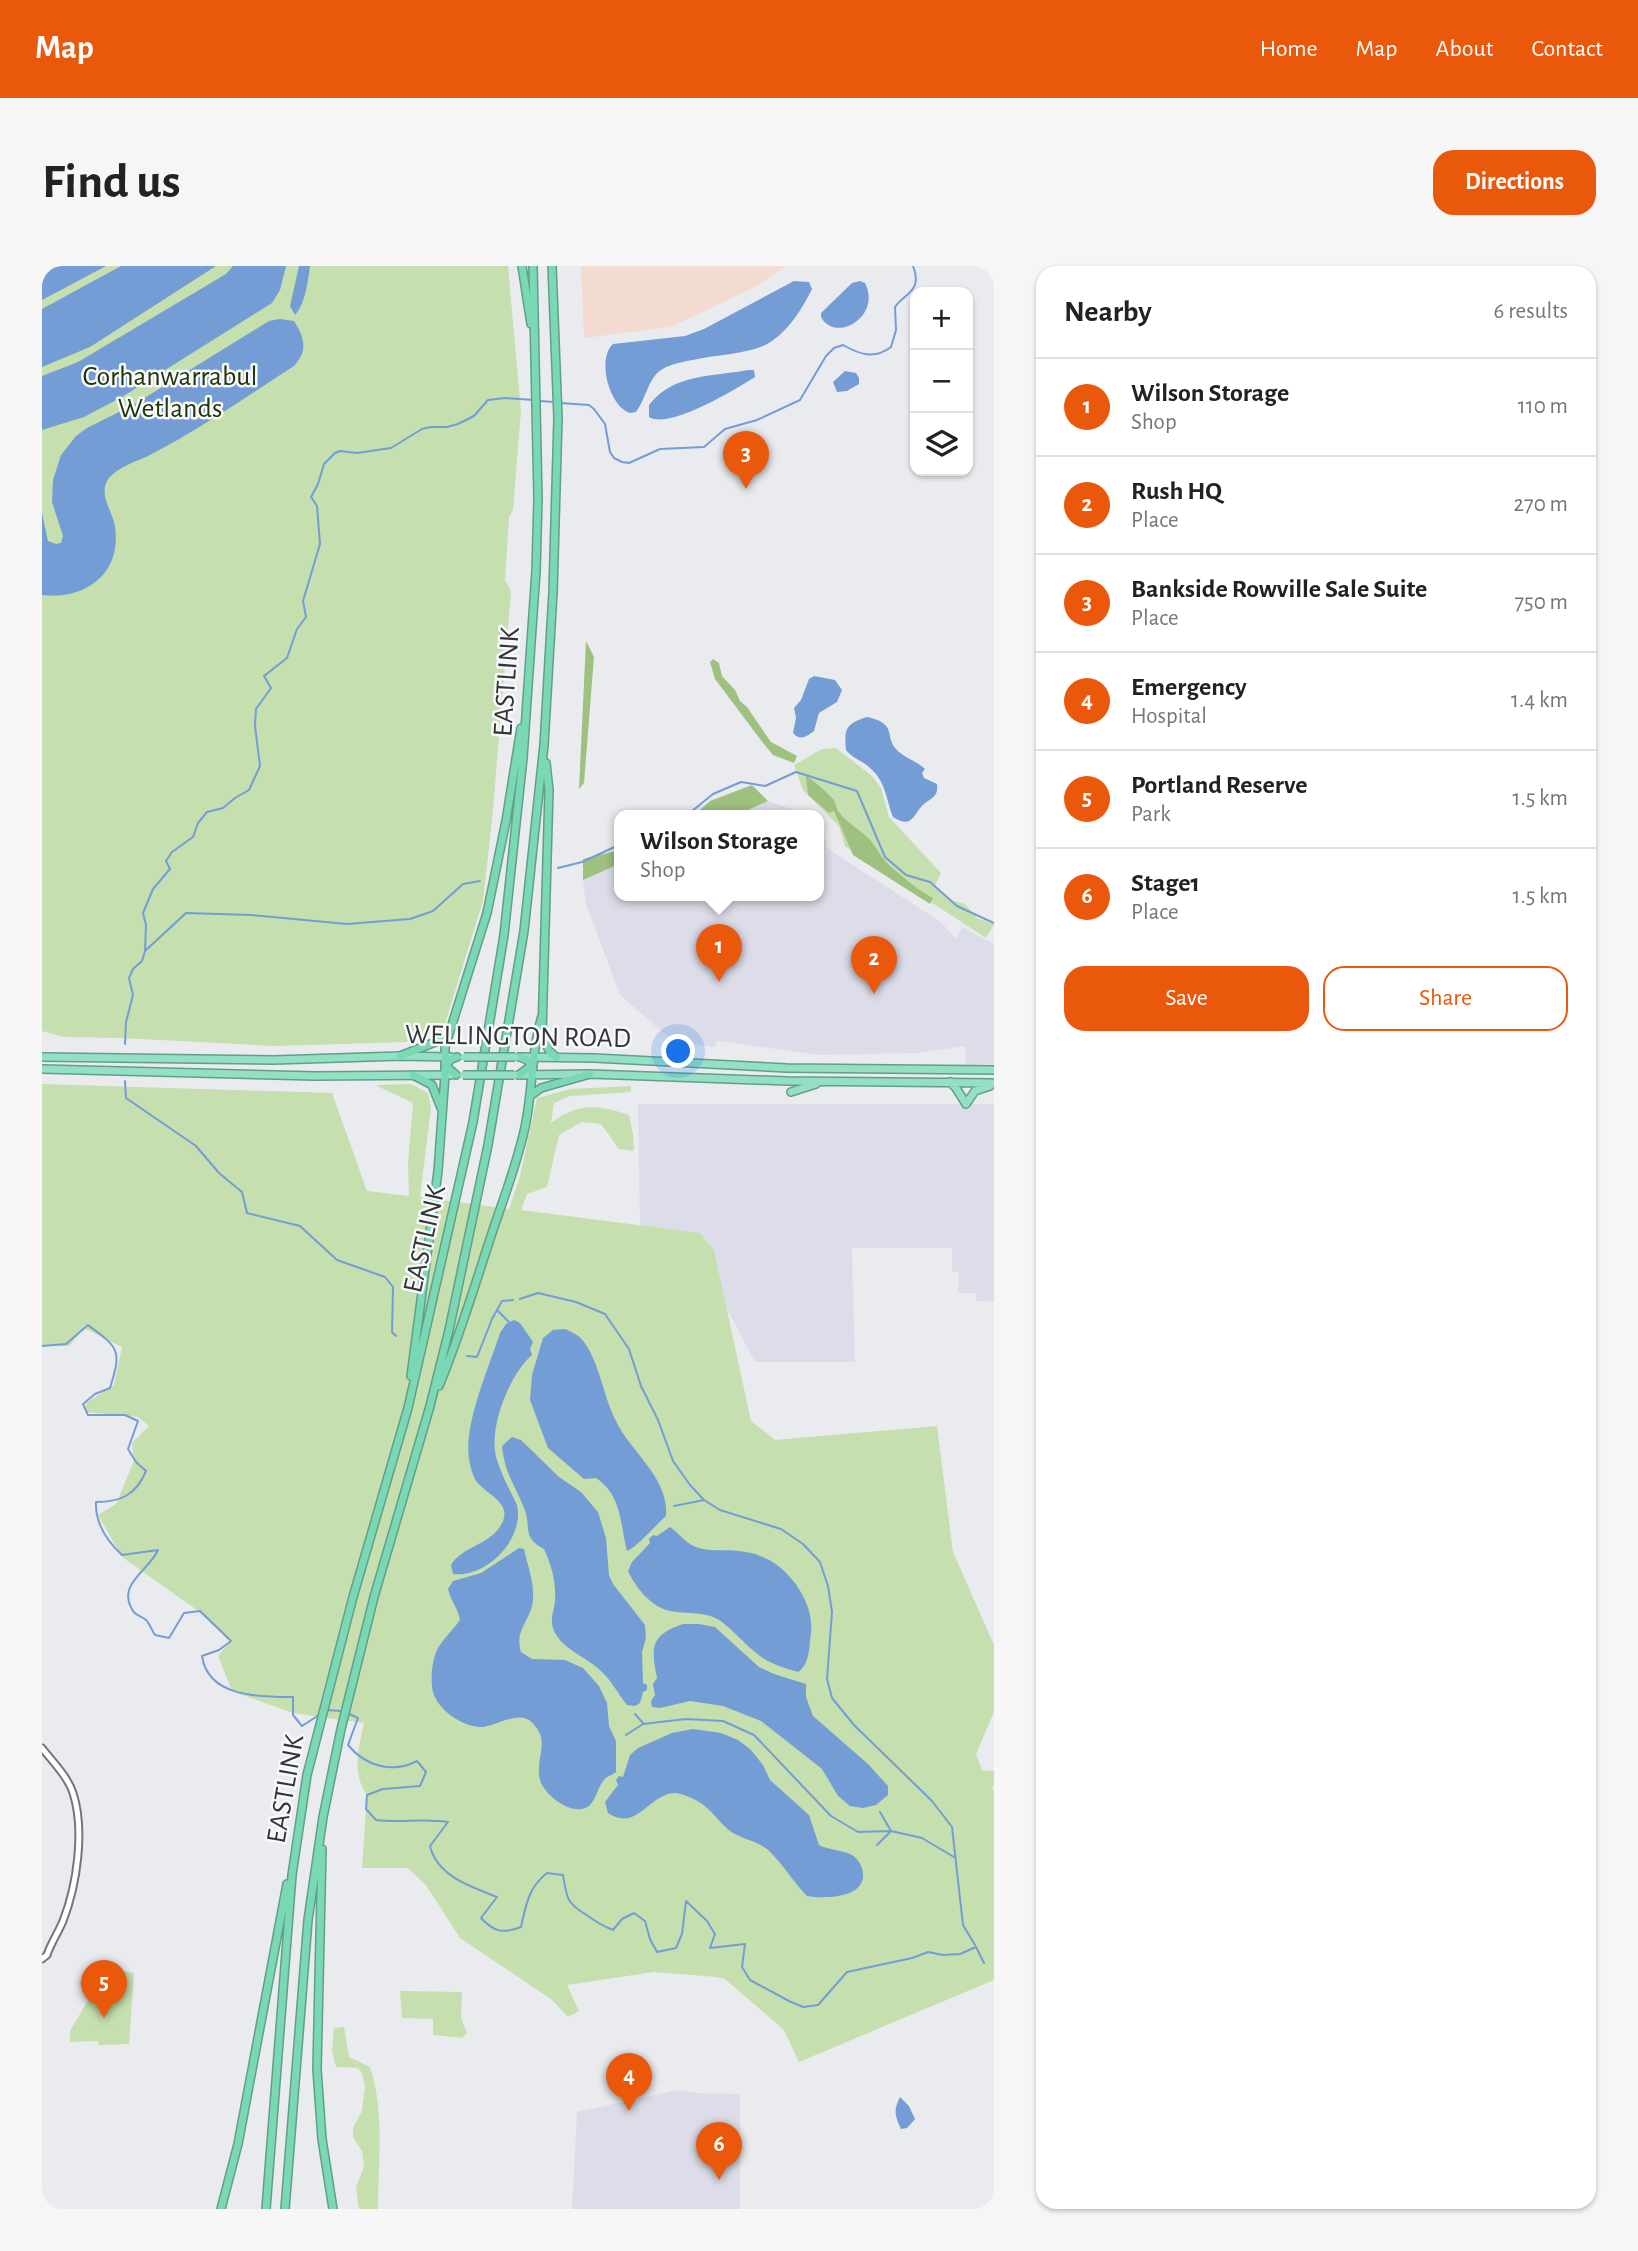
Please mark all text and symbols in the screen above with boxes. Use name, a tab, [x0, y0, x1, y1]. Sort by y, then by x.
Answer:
text: Map	[35, 32, 94, 65]
text: Home	[1260, 37, 1318, 61]
text: Map	[1356, 37, 1398, 61]
text: About	[1436, 37, 1493, 61]
text: Contact	[1531, 37, 1603, 61]
button: Directions	[1433, 150, 1596, 215]
text: Find us	[42, 158, 181, 207]
map controls	[910, 287, 973, 476]
button: +	[910, 287, 973, 350]
text: Nearby	[1064, 297, 1152, 327]
text: 6 results	[1494, 300, 1568, 323]
button: −	[910, 350, 973, 413]
park label: Corhanwarrabul Wetlands	[82, 363, 258, 423]
text: Wilson Storage	[1131, 380, 1289, 406]
text: 1	[1083, 395, 1091, 418]
text: 110 m	[1518, 395, 1568, 418]
text: Shop	[1131, 411, 1177, 434]
button: layers	[910, 413, 973, 476]
pin: 3	[723, 431, 769, 489]
text: Rush HQ	[1131, 478, 1222, 504]
text: 2	[1082, 493, 1092, 516]
text: 270 m	[1514, 493, 1568, 516]
text: Place	[1131, 509, 1179, 532]
text: Bankside Rowville Sale Suite	[1131, 576, 1427, 602]
text: 3	[1082, 591, 1092, 614]
text: 750 m	[1514, 591, 1568, 614]
text: Place	[1131, 607, 1179, 630]
street label: EASTLINK	[489, 626, 525, 738]
text: Emergency	[1131, 674, 1247, 700]
text: 4	[1081, 689, 1093, 712]
text: 1.4 km	[1511, 689, 1568, 712]
text: Hospital	[1131, 705, 1207, 728]
text: Portland Reserve	[1131, 772, 1308, 798]
text: 5	[1082, 787, 1092, 810]
text: 1.5 km	[1513, 787, 1568, 810]
text: Park	[1131, 803, 1171, 826]
popup	[614, 810, 824, 901]
text: Wilson Storage	[640, 828, 798, 854]
text: Shop	[640, 859, 686, 882]
text: Stage1	[1131, 870, 1200, 896]
text: 6	[1081, 885, 1093, 908]
text: 1.5 km	[1513, 885, 1568, 908]
text: Place	[1131, 901, 1179, 924]
pin: 1	[696, 924, 742, 982]
pin: 2	[851, 936, 897, 994]
button: Save	[1064, 966, 1309, 1031]
button: Share	[1323, 966, 1568, 1031]
street label: WELLINGTON ROAD	[405, 1021, 631, 1053]
your location	[661, 1034, 695, 1068]
street label: EASTLINK	[399, 1182, 451, 1296]
street label: EASTLINK	[263, 1732, 309, 1845]
pin: 5	[81, 1960, 127, 2018]
pin: 4	[606, 2053, 652, 2111]
pin: 6	[696, 2122, 742, 2180]

